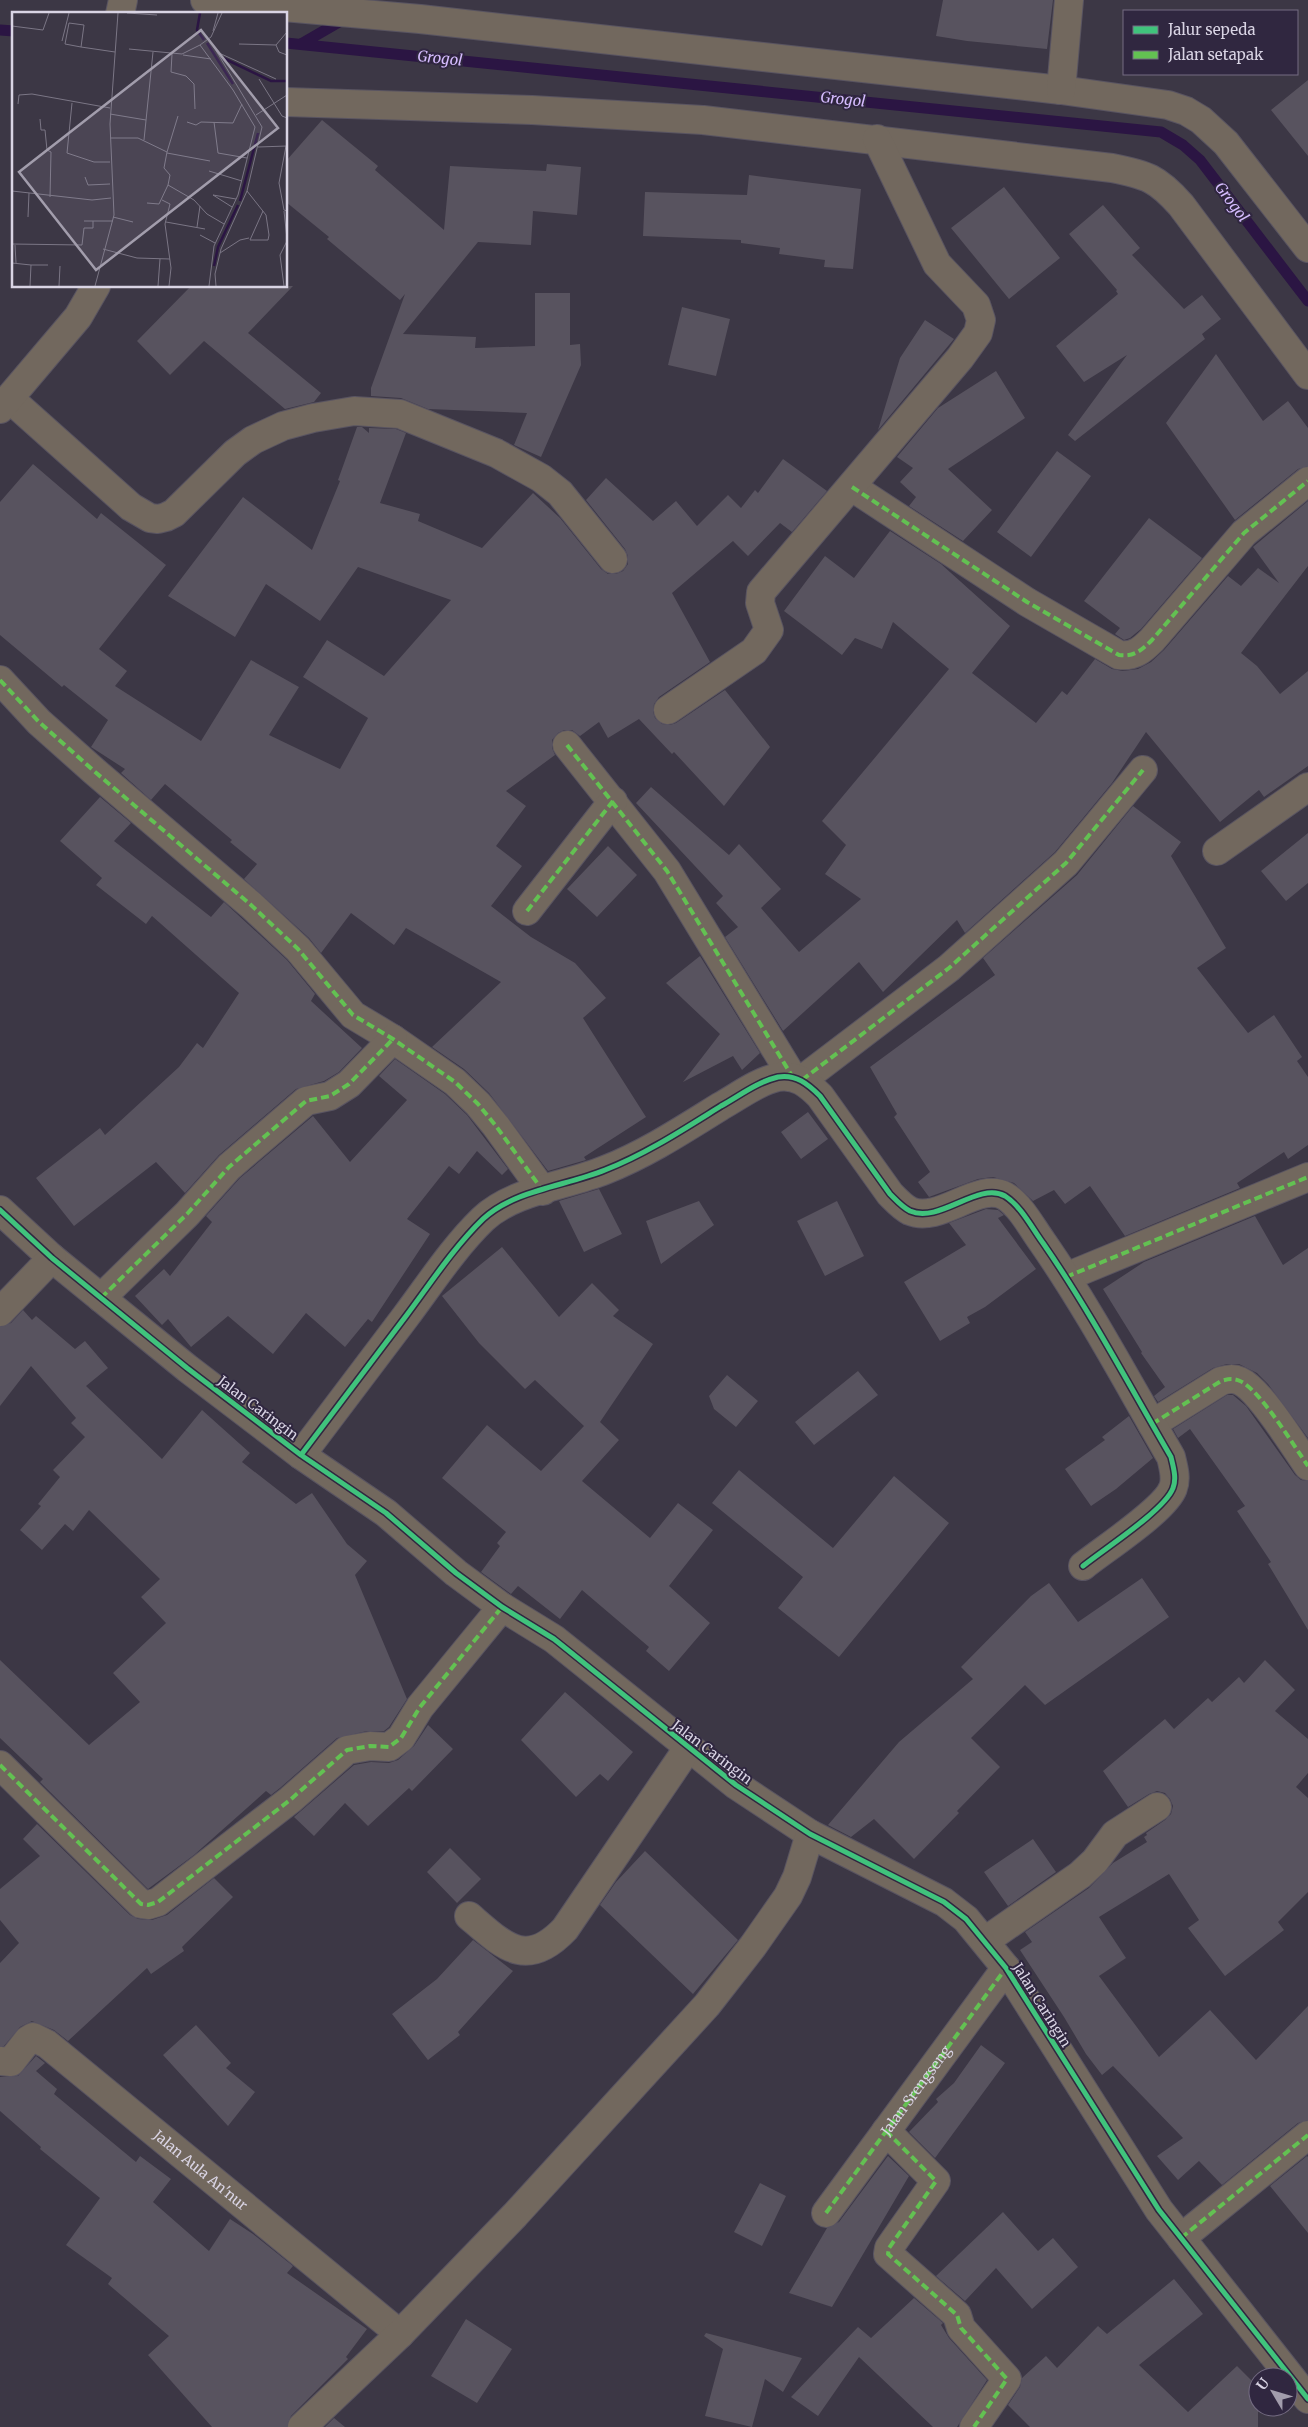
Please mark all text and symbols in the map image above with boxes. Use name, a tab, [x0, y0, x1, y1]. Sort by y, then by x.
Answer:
legend	[1123, 10, 1298, 75]
inset map	[12, 12, 288, 288]
text: Jalur sepeda	[1167, 20, 1255, 39]
text: Jalan setapak	[1167, 45, 1264, 64]
water label: Grogol	[417, 46, 463, 70]
water label: Grogol	[820, 87, 866, 111]
water label: Grogol	[1211, 178, 1253, 226]
street label: Jalan Caringin	[213, 1371, 302, 1444]
street label: Jalan Caringin	[667, 1715, 756, 1788]
street label: Jalan Caringin	[1008, 1959, 1075, 2050]
street label: Jalan Srengseng	[876, 2041, 955, 2140]
street label: Jalan Aula An'nur	[149, 2126, 251, 2214]
north arrow	[1248, 2367, 1298, 2417]
text: U	[1252, 2374, 1273, 2394]

